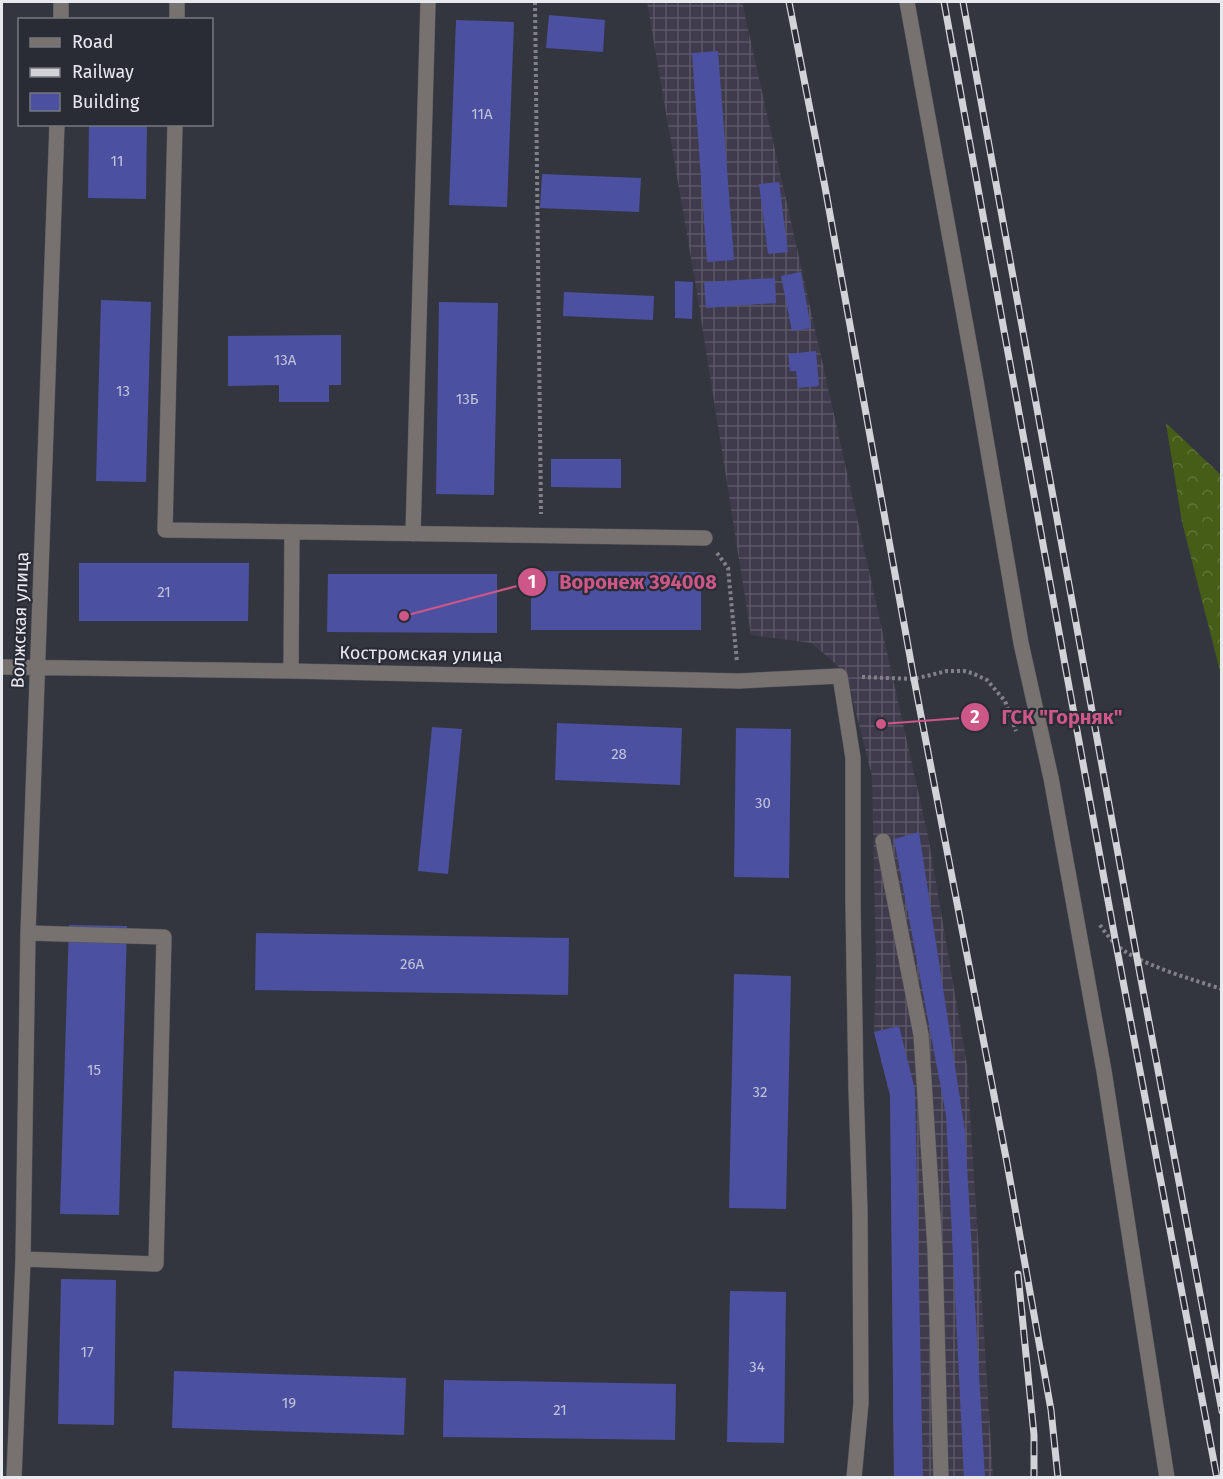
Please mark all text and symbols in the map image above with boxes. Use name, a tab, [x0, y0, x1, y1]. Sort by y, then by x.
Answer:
legend	[18, 18, 213, 126]
text: Road	[72, 31, 114, 53]
text: Railway	[72, 61, 134, 83]
text: Building	[72, 91, 140, 113]
house number: 11А	[471, 105, 493, 123]
house number: 11	[111, 152, 123, 170]
house number: 13А	[274, 351, 297, 369]
house number: 13	[116, 382, 130, 400]
house number: 13Б	[456, 390, 479, 408]
street label: Волжская улица	[7, 551, 33, 689]
callout: Воронеж 394008	[517, 563, 729, 601]
text: Воронеж 394008	[559, 570, 717, 594]
text: 1	[528, 571, 536, 593]
house number: 21	[157, 583, 171, 601]
street label: Костромская улица	[339, 642, 503, 666]
callout: ГСК "Горняк"	[960, 698, 1135, 736]
text: ГСК "Горняк"	[1002, 705, 1122, 729]
text: 2	[970, 706, 980, 728]
house number: 28	[611, 745, 627, 763]
house number: 30	[755, 794, 771, 812]
house number: 26А	[400, 955, 424, 973]
house number: 15	[87, 1061, 101, 1079]
house number: 32	[753, 1083, 767, 1101]
house number: 17	[80, 1343, 94, 1361]
house number: 34	[749, 1358, 765, 1376]
house number: 19	[282, 1394, 296, 1412]
house number: 21	[553, 1401, 567, 1419]

